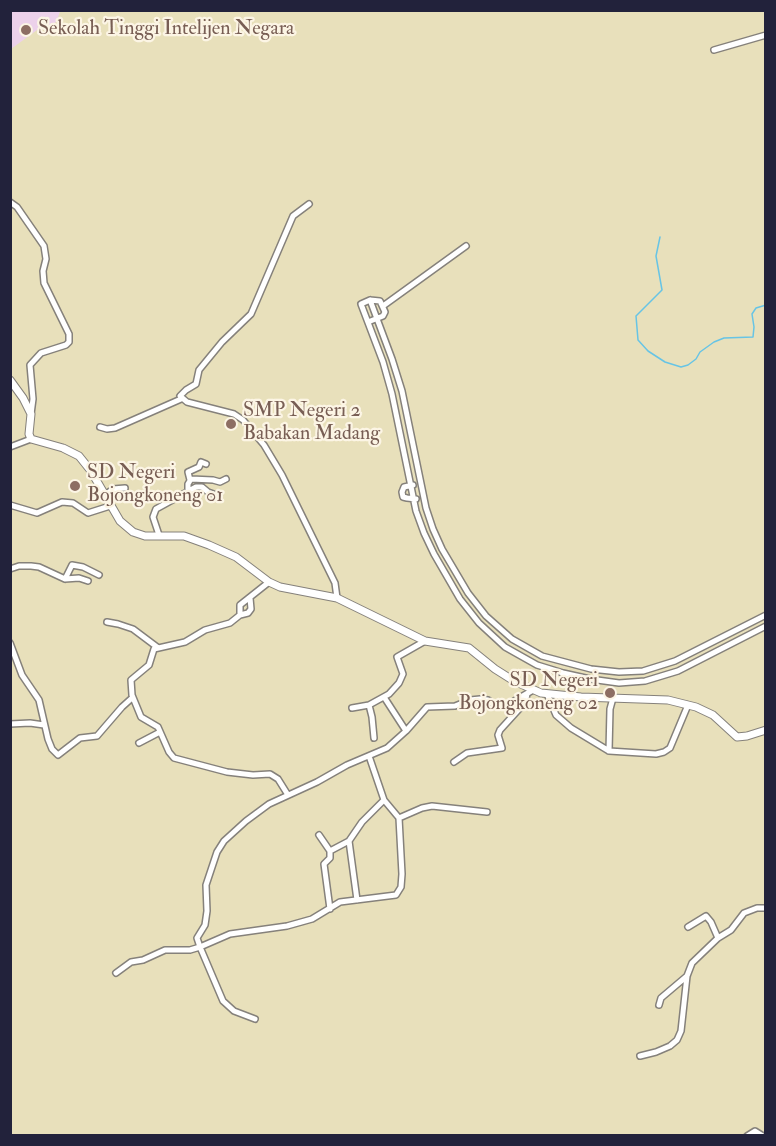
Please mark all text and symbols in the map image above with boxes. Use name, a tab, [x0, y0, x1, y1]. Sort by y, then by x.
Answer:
place label: Sekolah Tinggi Intelijen Negara	[38, 18, 294, 42]
marker: Sekolah Tinggi Intelijen Negara	[19, 23, 33, 37]
place label: SMP Negeri 2 Babakan Madang	[243, 400, 380, 447]
marker: SMP Negeri 2 Babakan Madang	[224, 417, 238, 431]
place label: SD Negeri Bojongkoneng 01	[87, 462, 223, 509]
marker: SD Negeri Bojongkoneng 01	[68, 479, 82, 493]
place label: SD Negeri Bojongkoneng 02	[459, 670, 598, 717]
marker: SD Negeri Bojongkoneng 02	[603, 686, 617, 700]

